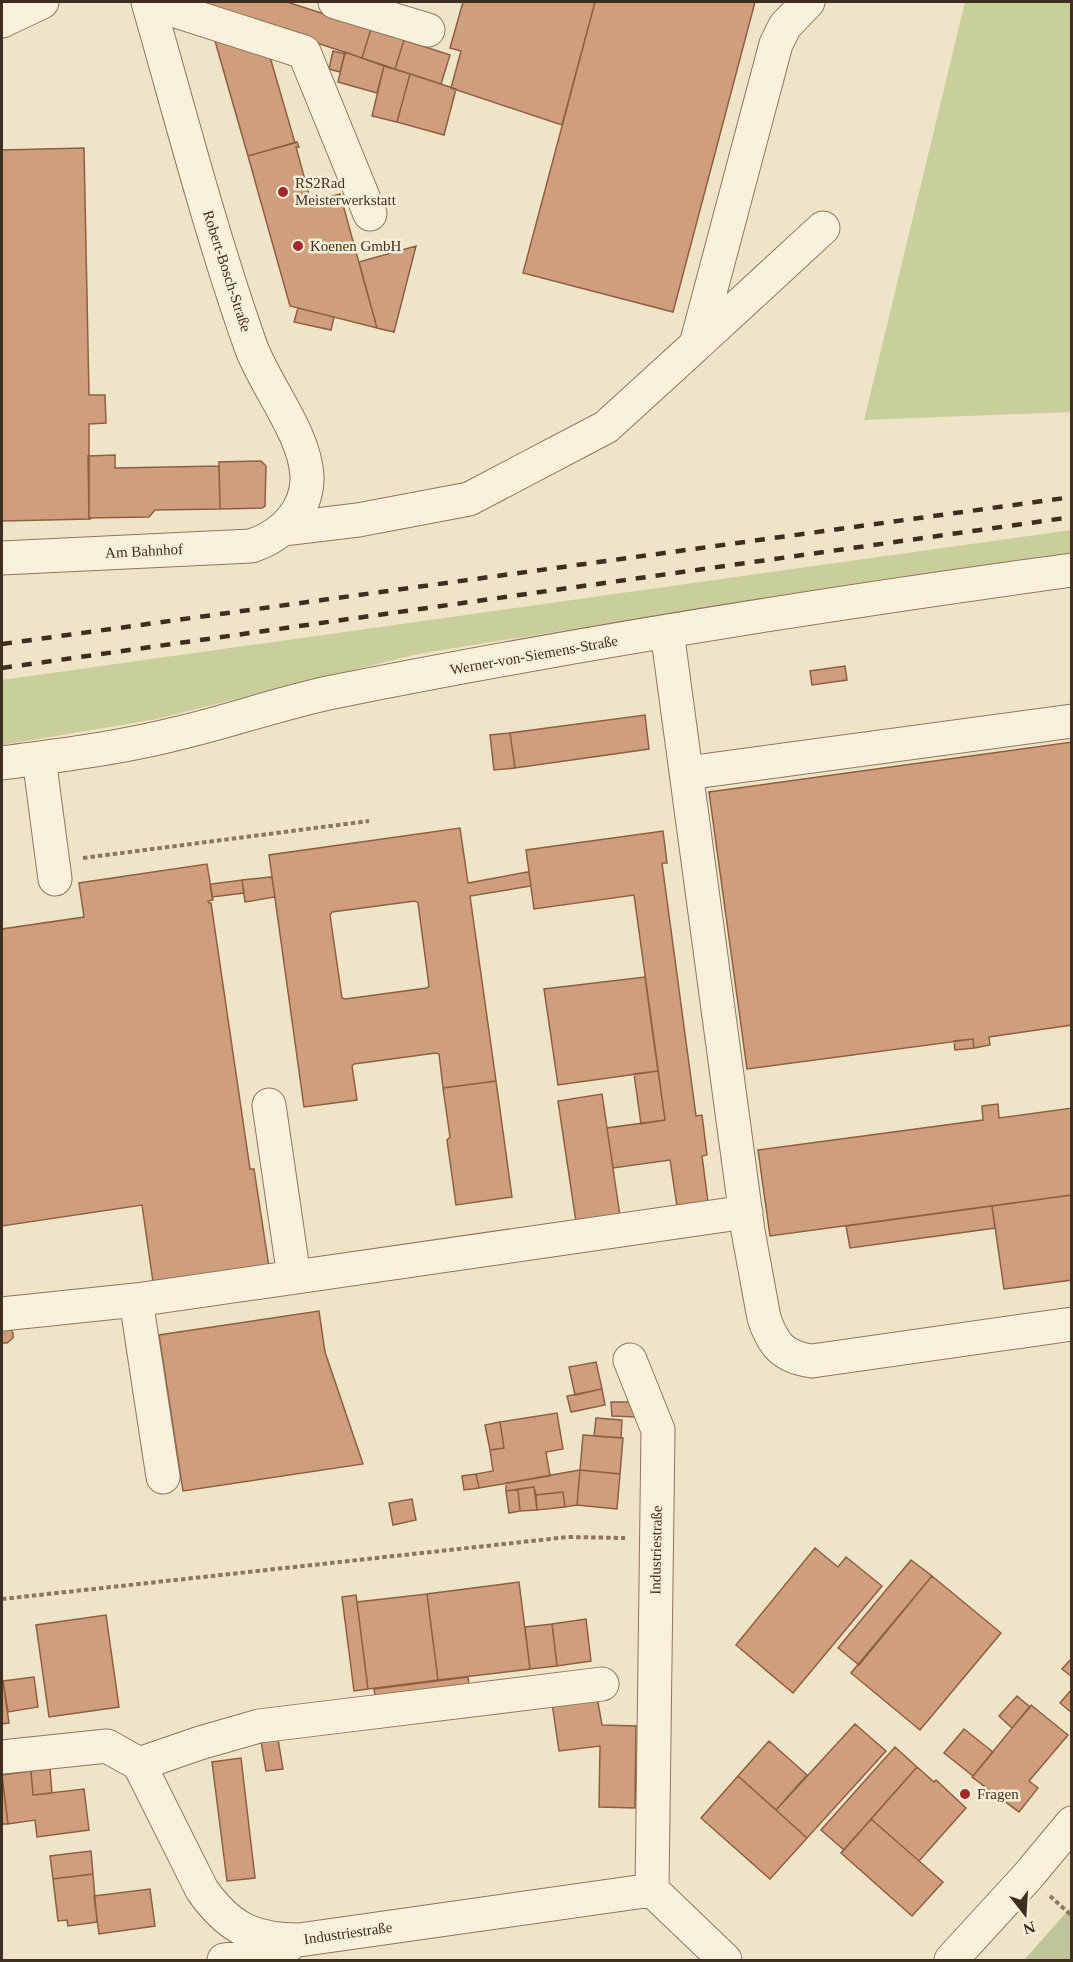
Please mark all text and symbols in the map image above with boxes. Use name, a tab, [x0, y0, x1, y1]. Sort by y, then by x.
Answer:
place label: RS2Rad Meisterwerkstatt	[295, 175, 397, 208]
marker: RS2Rad Meisterwerkstatt	[276, 185, 290, 199]
street label: Robert-Bosch-Straße	[200, 208, 254, 334]
place label: Koenen GmbH	[310, 238, 401, 254]
marker: Koenen GmbH	[291, 239, 305, 253]
street label: Am Bahnhof	[105, 541, 183, 561]
street label: Werner-von-Siemens-Straße	[449, 632, 619, 678]
street label: Industriestraße	[647, 1505, 665, 1595]
place label: Fragen	[977, 1786, 1019, 1802]
marker: Fragen	[958, 1787, 972, 1801]
north arrow	[995, 1884, 1055, 1944]
text: N	[1021, 1918, 1037, 1938]
street label: Industriestraße	[303, 1919, 394, 1947]

